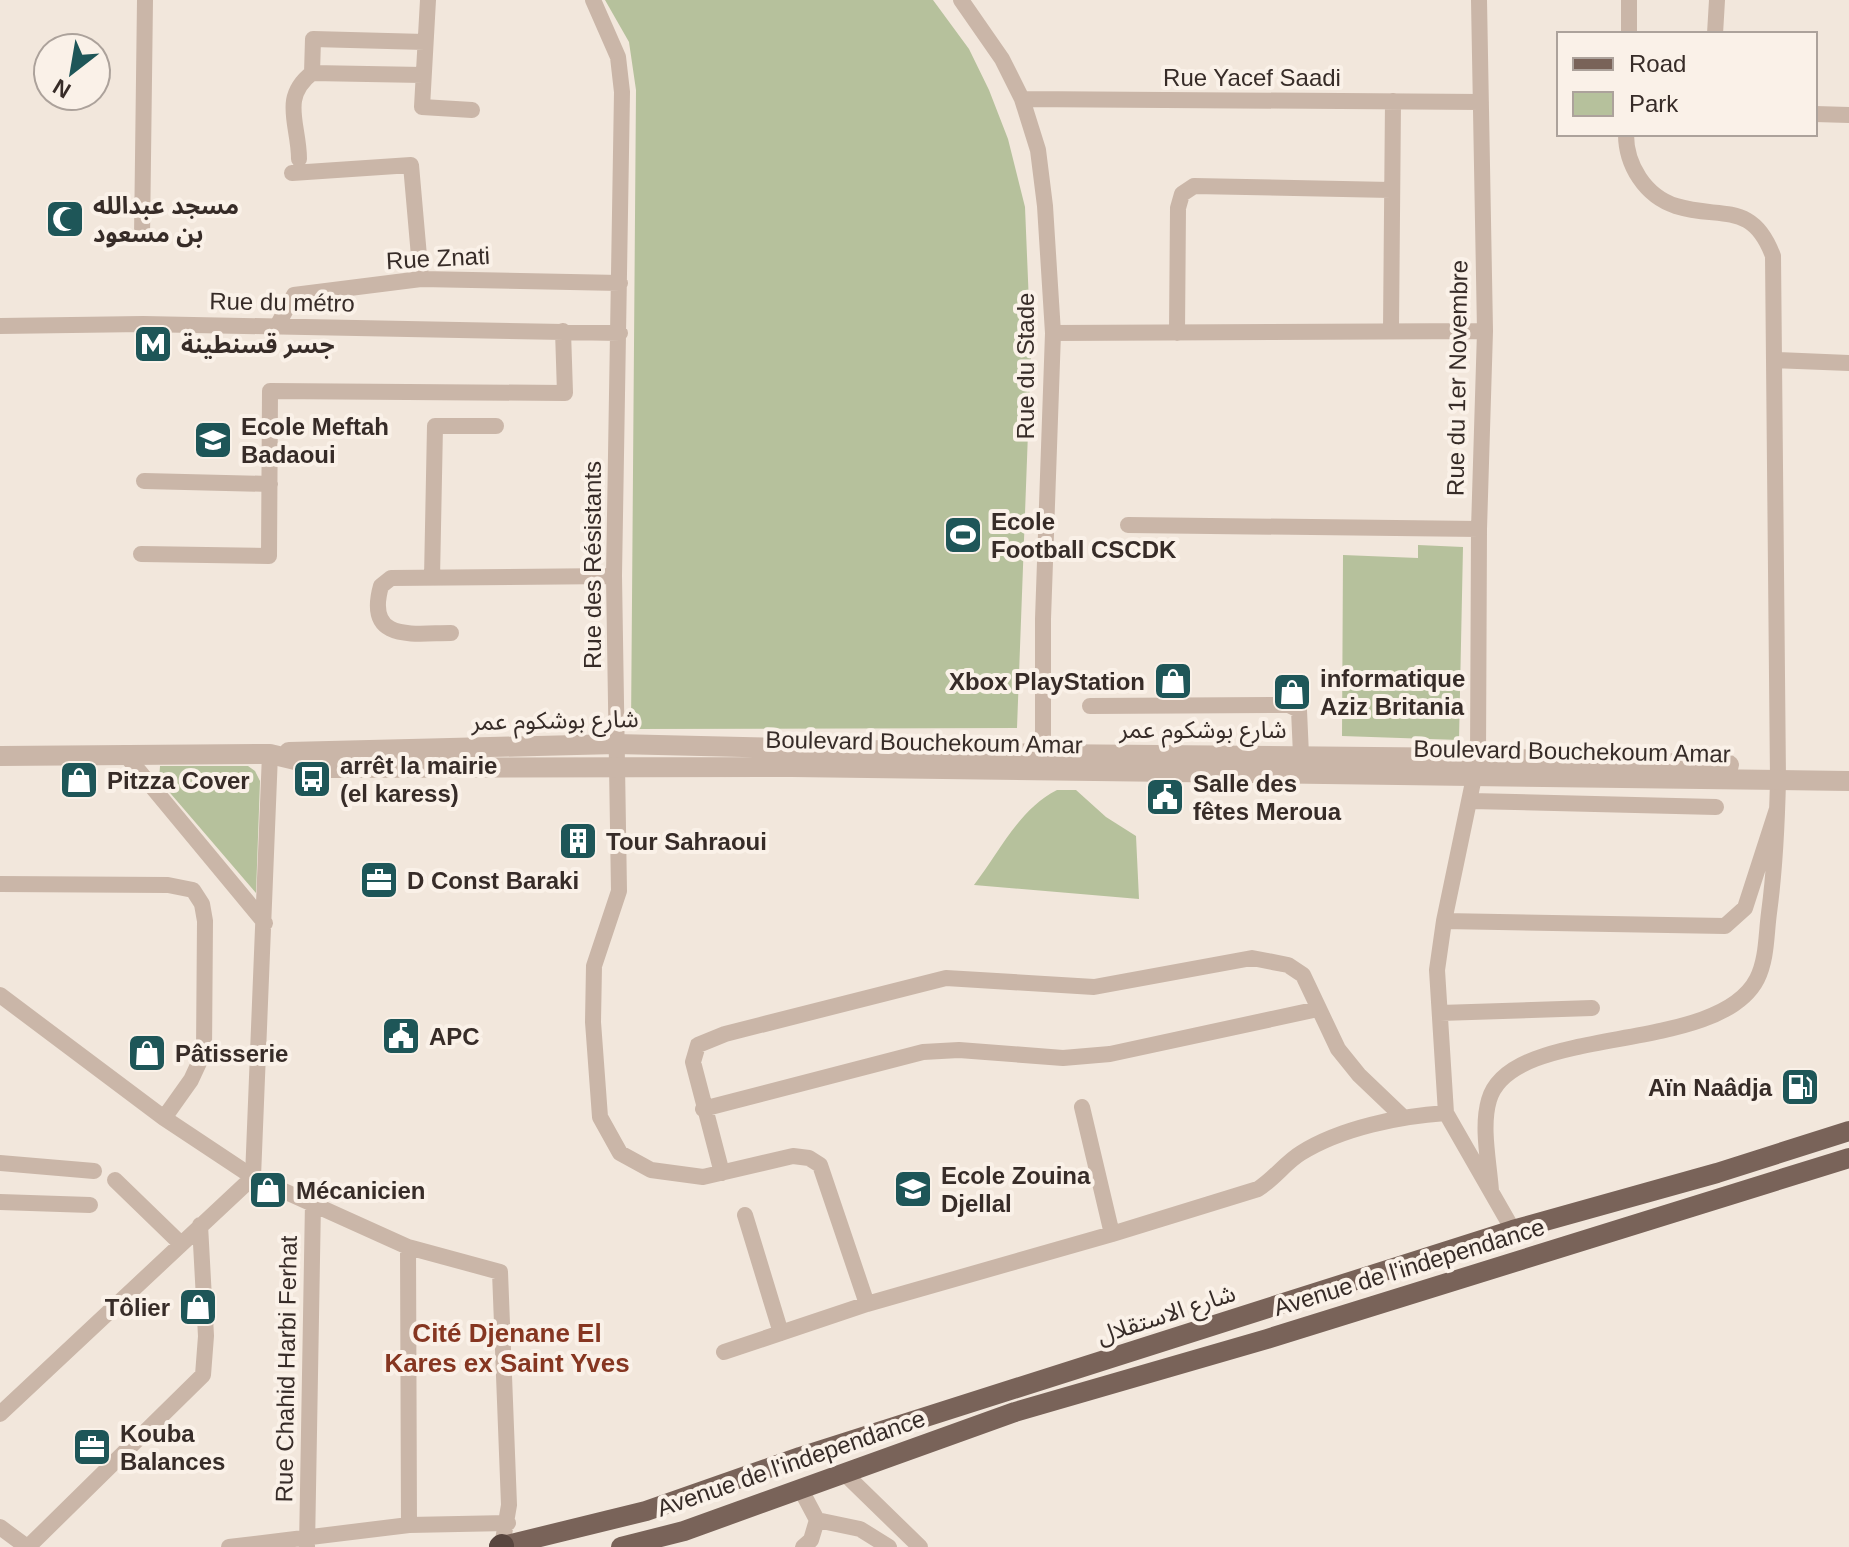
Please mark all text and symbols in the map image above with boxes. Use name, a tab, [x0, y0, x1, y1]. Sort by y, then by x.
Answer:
north arrow	[32, 32, 112, 112]
legend	[1557, 32, 1817, 136]
text: Road	[1629, 50, 1686, 77]
street label: Rue Yacef Saadi	[1163, 64, 1341, 91]
text: N	[49, 74, 75, 104]
text: Park	[1629, 90, 1679, 117]
place label: مسجد عبدالله بن مسعود	[93, 192, 239, 248]
mosque icon: مسجد عبدالله بن مسعود	[44, 198, 86, 240]
street label: Rue Znati	[385, 242, 491, 274]
street label: Rue du 1er Novembre	[1441, 260, 1473, 496]
street label: Rue du métro	[209, 287, 355, 317]
street label: Rue du Stade	[1012, 293, 1039, 439]
metro station icon: جسر قسنطينة	[132, 323, 174, 365]
place label: جسر قسنطينة	[181, 331, 334, 359]
place label: Ecole Meftah Badaoui	[241, 413, 389, 468]
school or university icon: Ecole Meftah Badaoui	[192, 419, 234, 461]
street label: Rue des Résistants	[579, 461, 606, 669]
place label: Ecole Football CSCDK	[991, 508, 1177, 563]
sports icon: Ecole Football CSCDK	[942, 514, 984, 556]
shop icon: Xbox PlayStation	[1152, 660, 1194, 702]
place label: informatique Aziz Britania	[1320, 665, 1465, 720]
place label: Xbox PlayStation	[949, 668, 1145, 695]
shop icon: informatique Aziz Britania	[1271, 671, 1313, 713]
street label: شارع بوشكوم عمر	[470, 705, 639, 740]
street label: شارع بوشكوم عمر	[1118, 716, 1287, 748]
street label: Boulevard Bouchekoum Amar	[765, 726, 1083, 758]
street label: Boulevard Bouchekoum Amar	[1413, 735, 1731, 767]
place label: arrêt la mairie (el karess)	[340, 752, 497, 807]
bus stop icon: arrêt la mairie (el karess)	[291, 758, 333, 800]
shop icon: Pitzza Cover	[58, 759, 100, 801]
place label: Pitzza Cover	[107, 767, 250, 794]
place label: Salle des fêtes Meroua	[1193, 770, 1342, 825]
public building icon: Salle des fêtes Meroua	[1144, 776, 1186, 818]
building icon: Tour Sahraoui	[557, 820, 599, 862]
place label: Tour Sahraoui	[606, 828, 767, 855]
office icon: D Const Baraki	[358, 859, 400, 901]
place label: D Const Baraki	[407, 867, 579, 894]
public building icon: APC	[380, 1015, 422, 1057]
place label: APC	[429, 1023, 480, 1050]
shop icon: Pâtisserie	[126, 1032, 168, 1074]
place label: Pâtisserie	[175, 1040, 288, 1067]
fuel station icon: Aïn Naâdja	[1779, 1066, 1821, 1108]
place label: Aïn Naâdja	[1648, 1074, 1773, 1101]
place label: Ecole Zouina Djellal	[941, 1162, 1091, 1217]
school or university icon: Ecole Zouina Djellal	[892, 1168, 934, 1210]
shop icon: Mécanicien	[247, 1169, 289, 1211]
place label: Mécanicien	[296, 1177, 425, 1204]
street label: Avenue de l'independance	[1270, 1213, 1548, 1321]
street label: Rue Chahid Harbi Ferhat	[270, 1235, 302, 1503]
street label: شارع الاستقلال	[1093, 1279, 1240, 1353]
shop icon: Tôlier	[177, 1286, 219, 1328]
place label: Tôlier	[105, 1294, 170, 1321]
district label: Cité Djenane El Kares ex Saint Yves	[384, 1318, 630, 1378]
street label: Avenue de l'independance	[653, 1404, 929, 1522]
place label: Kouba Balances	[120, 1420, 225, 1475]
office icon: Kouba Balances	[71, 1426, 113, 1468]

